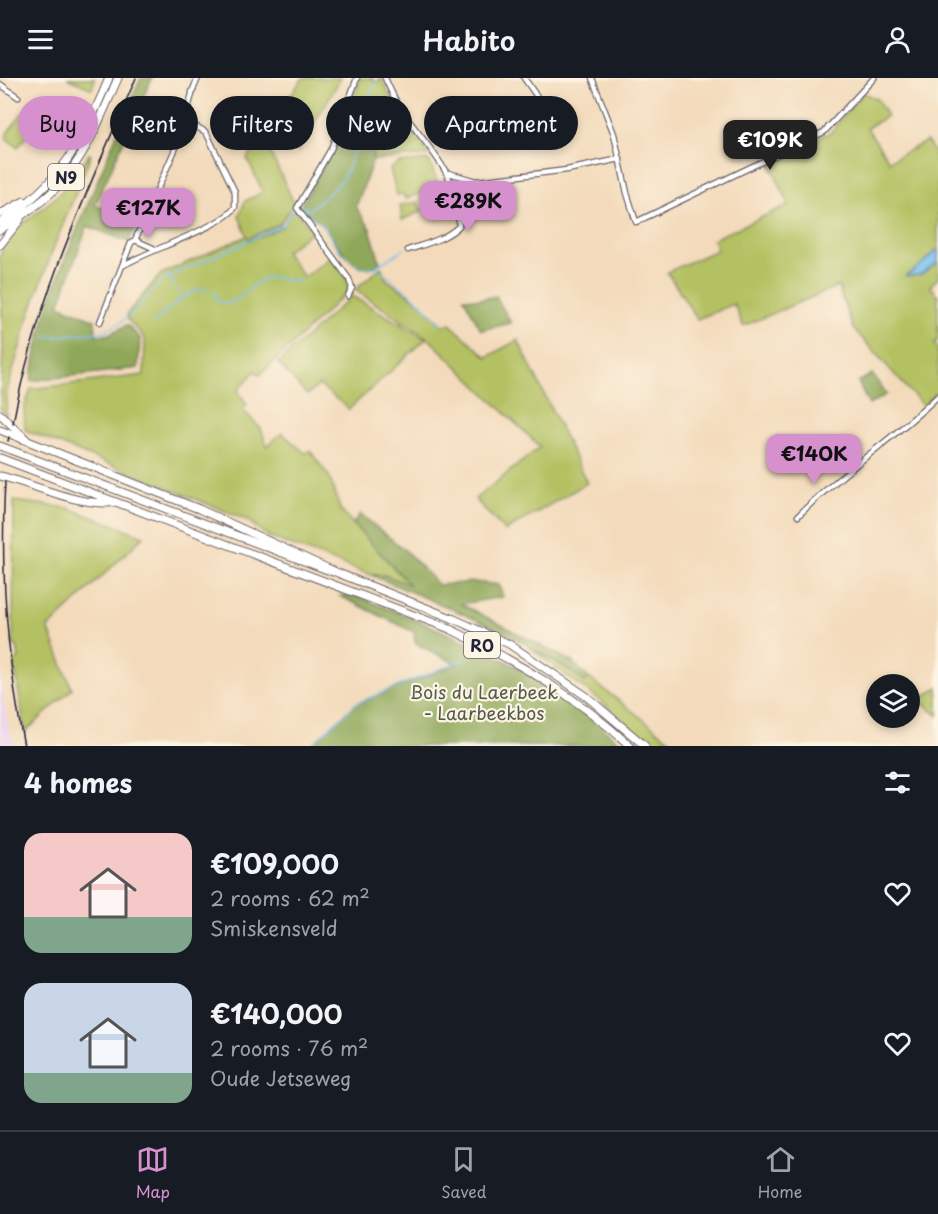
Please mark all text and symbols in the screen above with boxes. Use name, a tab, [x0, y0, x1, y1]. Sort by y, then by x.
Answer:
text: Habito	[423, 19, 515, 60]
icon: menu	[24, 23, 57, 56]
icon: person	[881, 23, 914, 56]
chip: Buy	[18, 96, 98, 150]
chip: Rent	[110, 96, 198, 150]
chip: Filters	[210, 96, 314, 150]
chip: New	[326, 96, 412, 150]
chip: Apartment	[424, 96, 578, 150]
pin: €109K	[728, 120, 812, 171]
text: €109K	[737, 124, 803, 154]
road number: N9	[48, 164, 84, 190]
pin: €289K	[426, 181, 510, 232]
text: €289K	[434, 185, 502, 215]
pin: €127K	[106, 188, 190, 239]
text: €127K	[115, 192, 181, 222]
pin: €140K	[772, 434, 856, 485]
text: €140K	[780, 438, 848, 468]
road number: R0	[464, 632, 500, 658]
map controls	[866, 674, 920, 728]
button: layers	[866, 674, 920, 728]
park label: Bois du Laerbeek - Laarbeekbos	[410, 678, 558, 726]
text: 4 homes	[24, 763, 132, 802]
icon: filters	[881, 766, 914, 799]
text: €109,000	[210, 844, 339, 883]
icon: home	[72, 857, 144, 929]
icon: heart	[881, 877, 914, 910]
text: 2 rooms · 62 m²	[210, 883, 370, 913]
text: Smiskensveld	[210, 913, 337, 943]
text: €140,000	[210, 994, 342, 1033]
icon: home	[72, 1007, 144, 1079]
icon: heart	[881, 1027, 914, 1060]
text: 2 rooms · 76 m²	[210, 1033, 368, 1063]
text: Oude Jetseweg	[210, 1063, 352, 1093]
tab: Map	[136, 1143, 170, 1203]
tab: Saved	[441, 1143, 487, 1203]
tab: Home	[758, 1143, 802, 1203]

